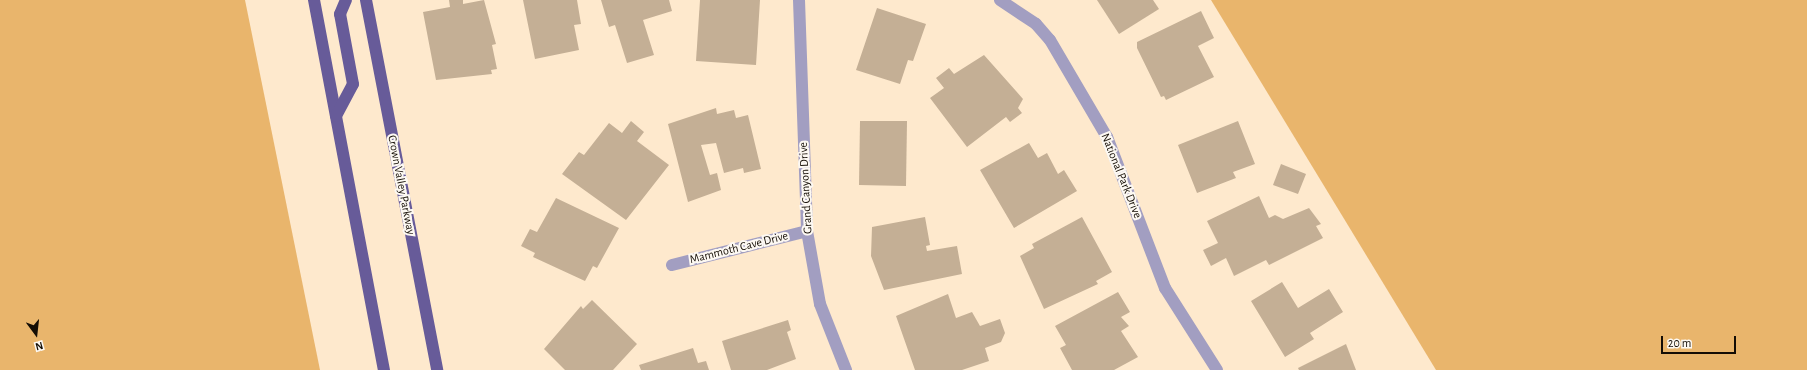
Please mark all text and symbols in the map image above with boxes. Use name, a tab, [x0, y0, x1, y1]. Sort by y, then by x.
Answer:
street label: National Park Drive	[1097, 131, 1145, 221]
street label: Crown Valley Parkway	[384, 134, 418, 236]
street label: Grand Canyon Drive	[796, 142, 816, 234]
street label: Mammoth Cave Drive	[688, 229, 790, 267]
north arrow	[16, 314, 56, 354]
scale bar	[1663, 328, 1738, 354]
text: 20 m	[1668, 337, 1691, 349]
text: N	[34, 340, 44, 352]

